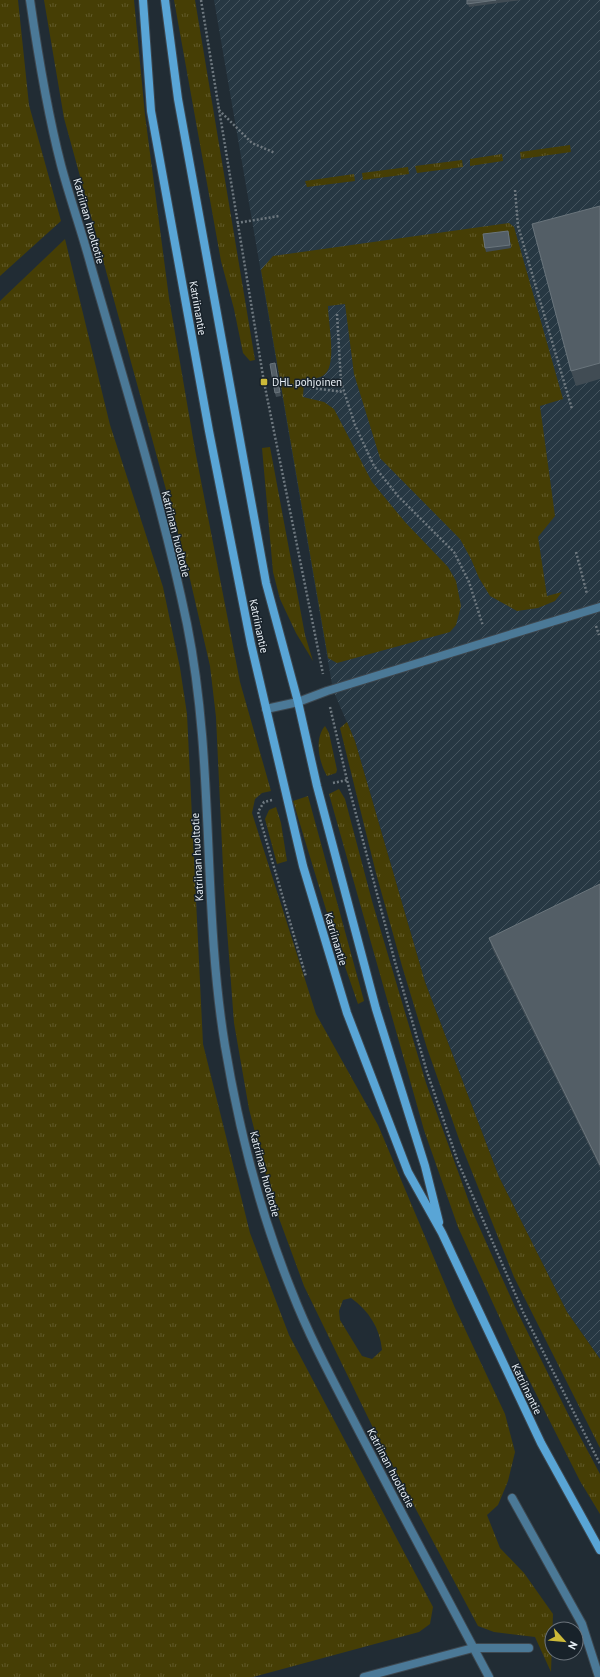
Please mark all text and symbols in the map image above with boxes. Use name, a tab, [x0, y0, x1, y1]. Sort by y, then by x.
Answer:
street label: Katriinan huoltotie	[70, 177, 108, 266]
street label: Katriinantie	[186, 280, 210, 337]
place label: DHL pohjoinen	[272, 375, 342, 389]
marker: DHL pohjoinen	[259, 377, 269, 387]
street label: Katriinan huoltotie	[159, 489, 194, 579]
street label: Katriinantie	[246, 598, 272, 655]
street label: Katriinan huoltotie	[188, 812, 206, 902]
street label: Katriinantie	[321, 911, 351, 968]
street label: Katriinan huoltotie	[247, 1129, 283, 1219]
street label: Katriinantie	[509, 1361, 546, 1417]
street label: Katriinan huoltotie	[364, 1426, 418, 1511]
north arrow	[544, 1621, 584, 1661]
text: N	[565, 1639, 581, 1652]

